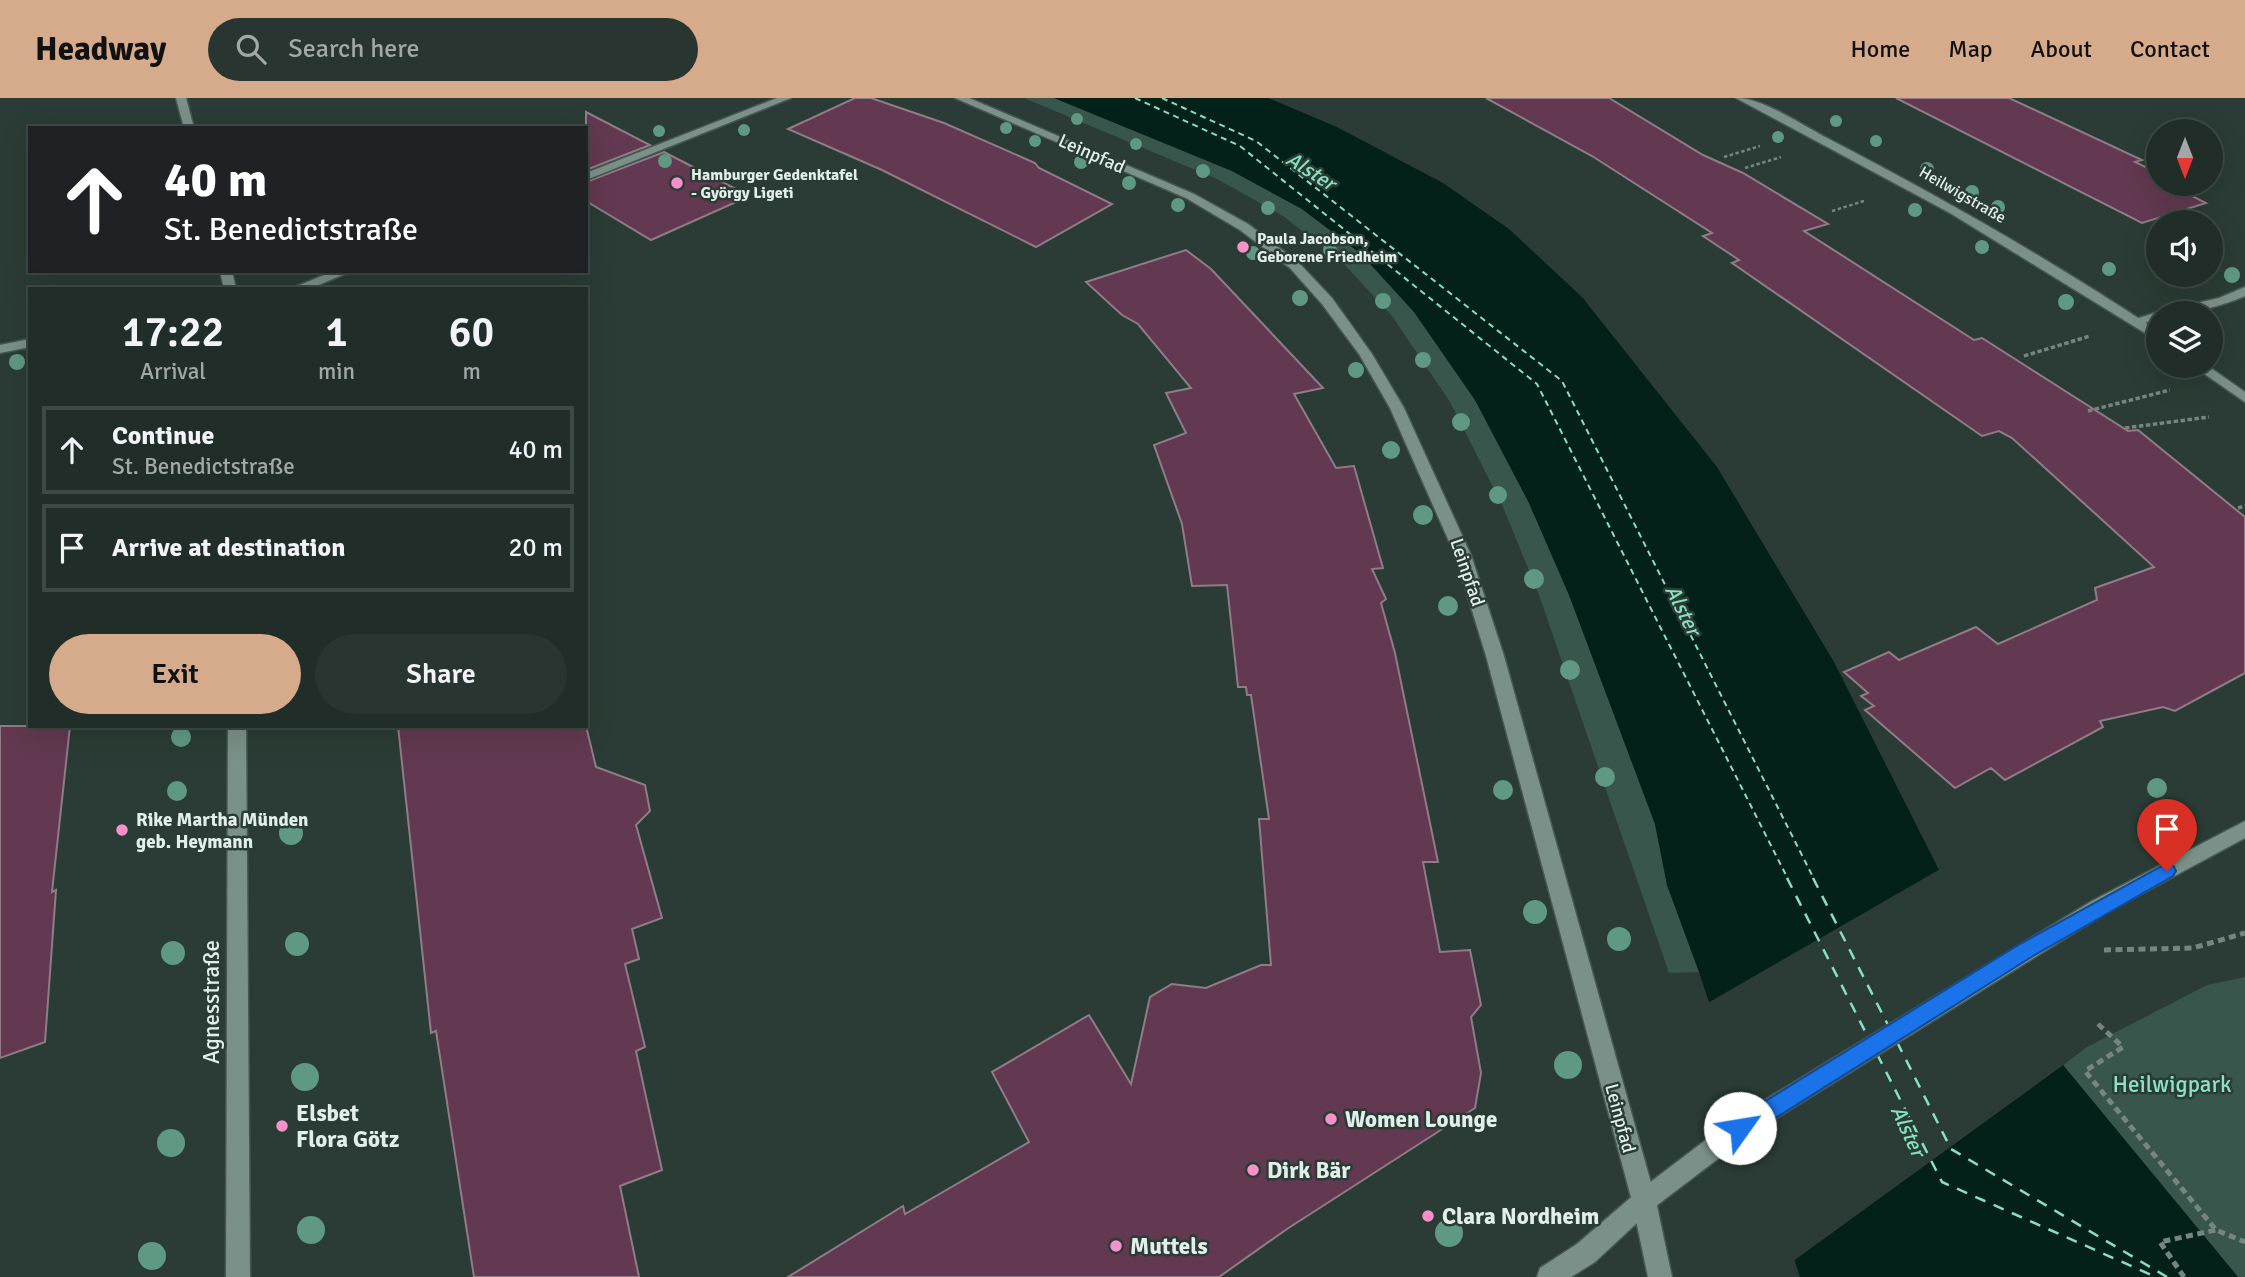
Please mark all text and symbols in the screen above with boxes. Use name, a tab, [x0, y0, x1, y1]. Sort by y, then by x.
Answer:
search box	[208, 18, 698, 81]
text: Headway	[35, 29, 166, 70]
icon: search	[232, 30, 270, 68]
text: Search here	[288, 33, 419, 65]
text: Home	[1850, 34, 1910, 64]
text: Map	[1948, 34, 1993, 64]
text: About	[2031, 34, 2092, 64]
text: Contact	[2130, 34, 2210, 64]
north arrow	[2146, 119, 2222, 196]
map controls	[2146, 119, 2223, 378]
street label: Leinpfad	[1055, 129, 1129, 179]
water label: Alster	[1281, 146, 1343, 198]
text: 40 m	[164, 150, 267, 210]
icon: ahead	[49, 154, 140, 245]
street label: Heilwigstraße	[1916, 162, 2009, 228]
place label: Hamburger Gedenktafel - György Ligeti	[691, 165, 858, 203]
marker: Hamburger Gedenktafel - György Ligeti	[669, 175, 685, 191]
text: St. Benedictstraße	[164, 210, 418, 249]
button: sound	[2146, 210, 2223, 287]
place label: Paula Jacobson, Geborene Friedheim	[1257, 229, 1397, 267]
marker: Paula Jacobson, Geborene Friedheim	[1235, 239, 1251, 255]
button: layers	[2146, 301, 2223, 378]
text: 17:22	[122, 307, 224, 358]
text: 1	[325, 307, 348, 358]
text: 60	[449, 307, 494, 358]
text: Arrival	[140, 357, 206, 386]
text: min	[318, 357, 355, 386]
text: m	[462, 357, 481, 386]
text: Continue	[112, 420, 214, 452]
icon: ahead	[53, 431, 91, 469]
text: 40 m	[508, 434, 563, 466]
text: St. Benedictstraße	[112, 452, 295, 481]
icon: arrive	[53, 529, 91, 567]
text: Arrive at destination	[112, 532, 345, 564]
text: 20 m	[508, 532, 563, 564]
street label: Leinpfad	[1444, 535, 1490, 610]
water label: Alster	[1659, 580, 1708, 643]
button: Exit	[49, 634, 301, 714]
button: Share	[315, 634, 567, 714]
pin	[2137, 799, 2197, 871]
place label: Rike Martha Münden geb. Heymann	[136, 808, 309, 854]
icon: arrive	[2148, 810, 2186, 848]
marker: Rike Martha Münden geb. Heymann	[114, 822, 130, 838]
street label: Agnesstraße	[197, 940, 226, 1064]
park label: Heilwigpark	[2113, 1070, 2232, 1099]
street label: Leinpfad	[1599, 1081, 1641, 1155]
position arrow	[1703, 1091, 1777, 1165]
place label: Elsbet Flora Götz	[296, 1099, 399, 1154]
water label: Alster	[1885, 1101, 1932, 1164]
place label: Women Lounge	[1345, 1105, 1497, 1134]
marker: Women Lounge	[1323, 1111, 1339, 1127]
marker: Elsbet Flora Götz	[274, 1118, 290, 1134]
place label: Dirk Bär	[1267, 1156, 1351, 1185]
marker: Dirk Bär	[1245, 1162, 1261, 1178]
place label: Clara Nordheim	[1442, 1202, 1599, 1231]
marker: Clara Nordheim	[1420, 1208, 1436, 1224]
place label: Muttels	[1130, 1232, 1208, 1261]
marker: Muttels	[1108, 1238, 1124, 1254]

